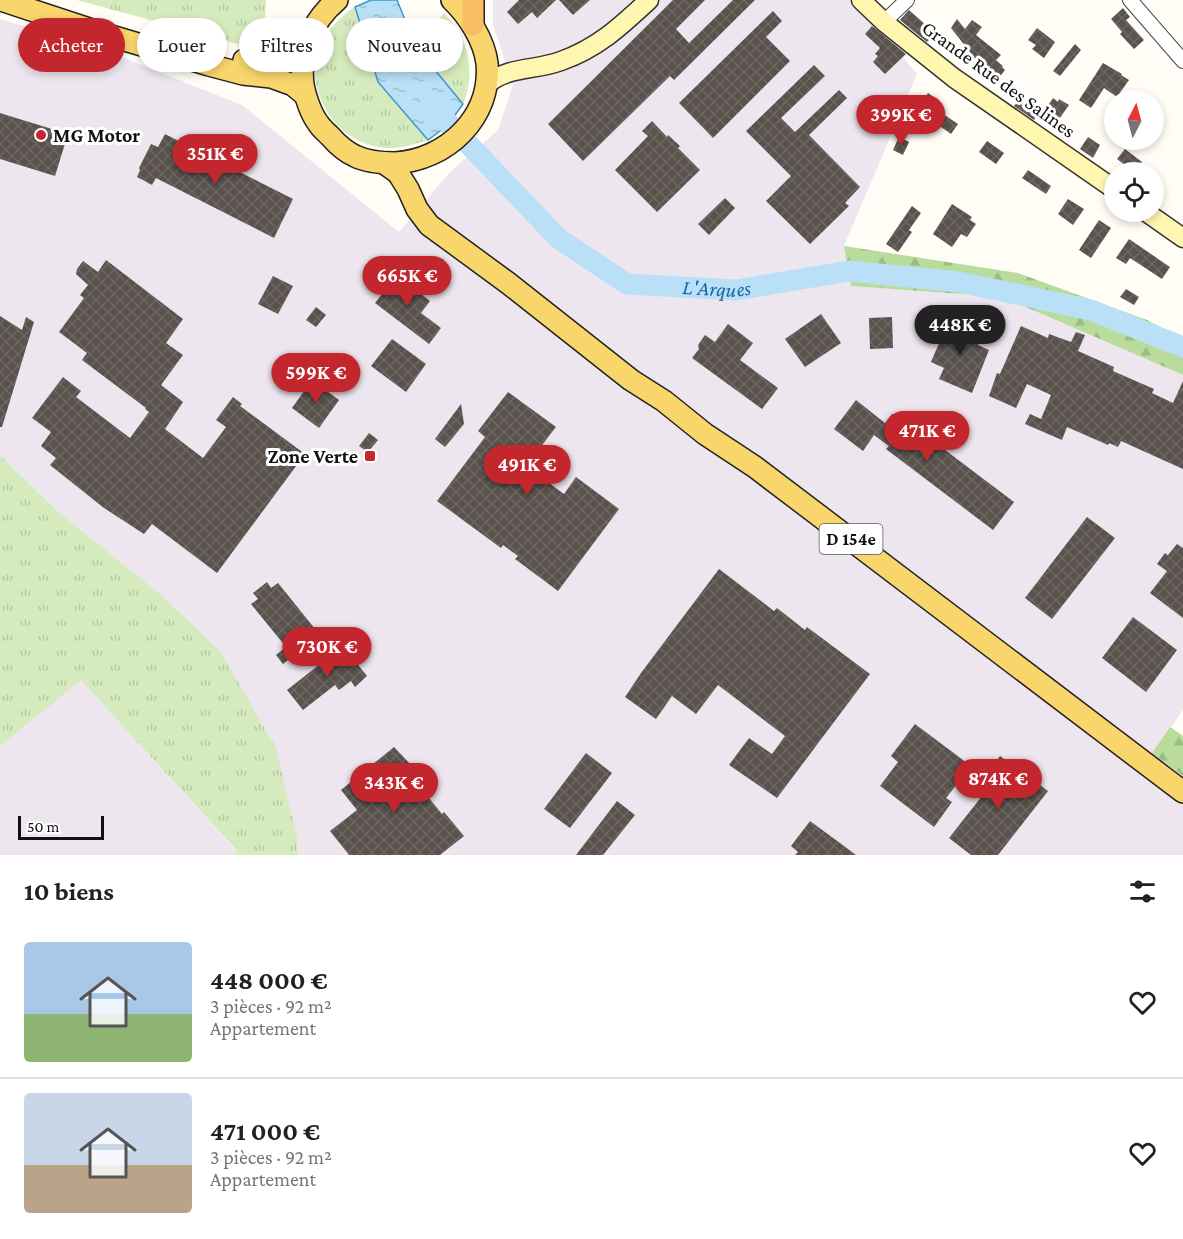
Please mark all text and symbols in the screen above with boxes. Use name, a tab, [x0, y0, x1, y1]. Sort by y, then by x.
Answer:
street label: Grande Rue des Salines	[918, 16, 1080, 142]
chip: Acheter	[18, 18, 125, 72]
chip: Louer	[137, 18, 227, 72]
chip: Filtres	[239, 18, 334, 72]
chip: Nouveau	[346, 18, 463, 72]
north arrow	[1104, 90, 1164, 150]
map controls	[1104, 90, 1164, 222]
pin: 399K €	[852, 95, 950, 146]
text: 399K €	[870, 103, 932, 125]
place label: MG Motor	[53, 124, 140, 146]
marker: MG Motor	[34, 128, 48, 142]
pin: 351K €	[166, 134, 264, 185]
text: 351K €	[187, 142, 243, 164]
button: locate	[1104, 162, 1164, 222]
pin: 665K €	[358, 256, 456, 307]
text: 665K €	[376, 264, 438, 286]
water label: L'Arques	[682, 275, 753, 302]
pin: 448K €	[911, 305, 1009, 356]
text: 448K €	[929, 313, 991, 335]
pin: 599K €	[267, 353, 365, 404]
text: 599K €	[285, 361, 347, 383]
pin: 471K €	[878, 411, 976, 462]
text: 471K €	[898, 419, 956, 441]
place label: Zone Verte	[268, 445, 358, 467]
pin: 491K €	[478, 445, 576, 496]
marker: Zone Verte	[363, 449, 377, 463]
text: 491K €	[498, 453, 556, 475]
road number: D 154e	[820, 524, 882, 554]
pin: 730K €	[278, 627, 376, 678]
text: 730K €	[296, 635, 358, 657]
pin: 874K €	[949, 759, 1047, 810]
pin: 343K €	[345, 763, 443, 814]
text: 874K €	[968, 767, 1028, 789]
text: 343K €	[364, 771, 424, 793]
scale bar	[18, 813, 104, 840]
text: 50 m	[27, 818, 59, 835]
icon: filters	[1126, 875, 1159, 908]
text: 10 biens	[24, 877, 114, 906]
icon: home	[72, 966, 144, 1038]
text: 448 000 €	[210, 966, 328, 995]
icon: heart	[1126, 986, 1159, 1019]
text: 3 pièces · 92 m²	[210, 995, 332, 1017]
text: Appartement	[210, 1017, 316, 1039]
icon: home	[72, 1117, 144, 1189]
text: 471 000 €	[210, 1117, 320, 1146]
icon: heart	[1126, 1137, 1159, 1170]
text: 3 pièces · 92 m²	[210, 1146, 332, 1168]
text: Appartement	[210, 1168, 316, 1190]

